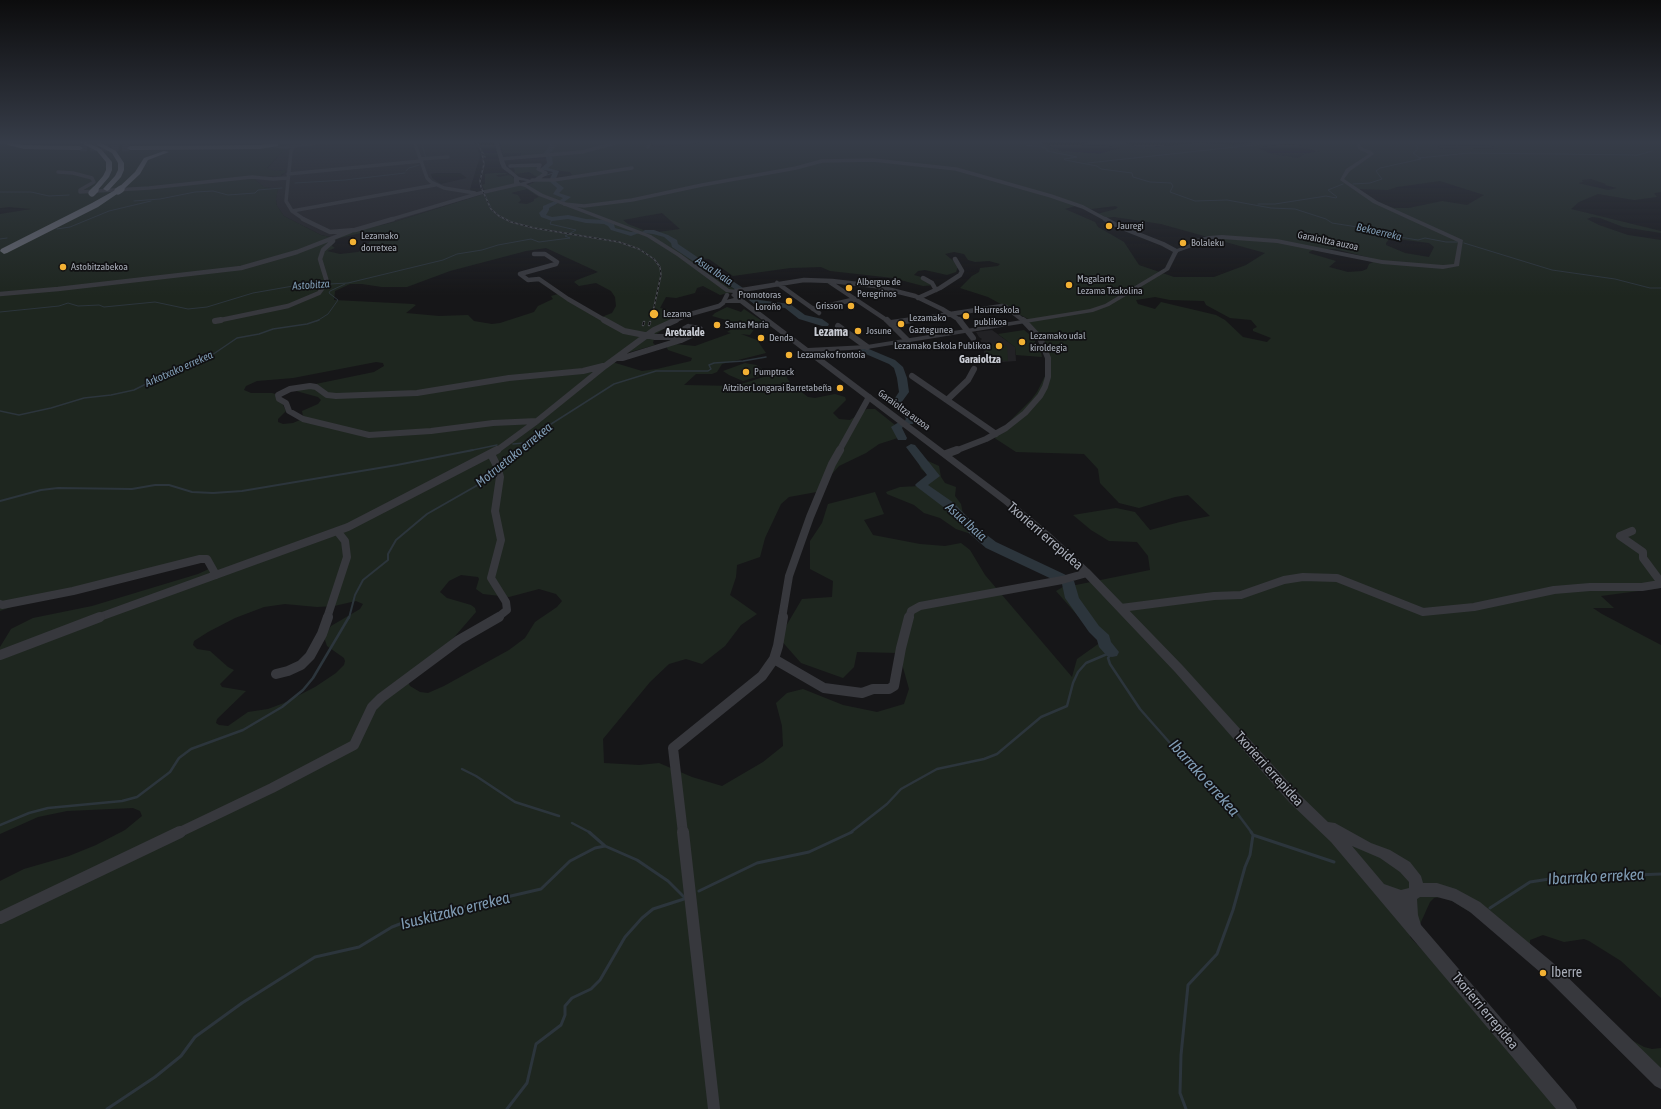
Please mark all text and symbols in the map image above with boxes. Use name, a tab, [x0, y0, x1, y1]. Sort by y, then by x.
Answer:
place label: Jauregi	[1117, 220, 1144, 232]
water label: Bekoerreka	[1355, 220, 1403, 244]
marker: Jauregi	[1104, 221, 1114, 231]
street label: Garaioltza auzoa	[1297, 229, 1359, 253]
place label: Lezamako dorretxea	[361, 230, 398, 254]
marker: Lezamako dorretxea	[348, 237, 358, 247]
place label: Bolaleku	[1191, 237, 1224, 249]
marker: Bolaleku	[1178, 238, 1188, 248]
water label: Asua Ibaia	[693, 254, 735, 288]
place label: Astobitzabekoa	[71, 261, 128, 273]
marker: Astobitzabekoa	[58, 262, 68, 272]
place label: Magalarte Lezama Txakolina	[1077, 273, 1143, 296]
place label: Albergue de Peregrinos	[857, 276, 901, 300]
water label: Astobitza	[292, 277, 330, 293]
marker: Magalarte Lezama Txakolina	[1064, 280, 1074, 290]
marker: Albergue de Peregrinos	[844, 283, 854, 293]
place label: Promotoras Loroño	[738, 289, 781, 312]
marker: Promotoras Loroño	[784, 296, 794, 306]
place label: Grisson	[816, 300, 843, 312]
marker: Grisson	[846, 301, 856, 311]
place label: Haurreskola publikoa	[974, 304, 1019, 328]
marker: Lezama	[648, 308, 660, 320]
place label: Lezama	[663, 308, 692, 320]
marker: Haurreskola publikoa	[961, 311, 971, 321]
place label: Lezamako Gaztegunea	[909, 312, 953, 336]
place label: Santa Maria	[725, 319, 769, 331]
marker: Lezamako Gaztegunea	[896, 319, 906, 329]
marker: Santa Maria	[712, 320, 722, 330]
district label: Lezama	[814, 325, 848, 339]
place label: Josune	[866, 325, 892, 337]
district label: Aretxalde	[665, 326, 705, 340]
marker: Josune	[853, 326, 863, 336]
place label: Lezamako udal kiroldegia	[1030, 330, 1086, 354]
place label: Denda	[769, 332, 793, 344]
marker: Denda	[756, 333, 766, 343]
marker: Lezamako udal kiroldegia	[1017, 337, 1027, 347]
place label: Lezamako Eskola Publikoa	[894, 340, 991, 352]
marker: Lezamako Eskola Publikoa	[994, 341, 1004, 351]
water label: Arkotxako errekea	[143, 348, 215, 390]
place label: Lezamako frontoia	[797, 349, 865, 361]
marker: Lezamako frontoia	[784, 350, 794, 360]
district label: Garaioltza	[959, 353, 1001, 367]
place label: Pumptrack	[754, 366, 794, 378]
marker: Pumptrack	[741, 367, 751, 377]
place label: Aitziber Longarai Barretabeña	[723, 382, 832, 394]
marker: Aitziber Longarai Barretabeña	[835, 383, 845, 393]
street label: Garaioltza auzoa	[875, 387, 933, 433]
water label: Motruetako errekea	[473, 419, 555, 491]
street label: Txorierri errepidea	[1004, 499, 1086, 573]
water label: Asua Ibaia	[942, 500, 990, 544]
street label: Txorierri errepidea	[1231, 728, 1307, 810]
water label: Ibarrako errekea	[1165, 736, 1243, 820]
water label: Ibarrako errekea	[1547, 865, 1645, 889]
water label: Isuskitzako errekea	[398, 888, 512, 934]
place label: Iberre	[1551, 965, 1582, 981]
marker: Iberre	[1538, 968, 1548, 978]
street label: Txorierri errepidea	[1448, 969, 1522, 1053]

